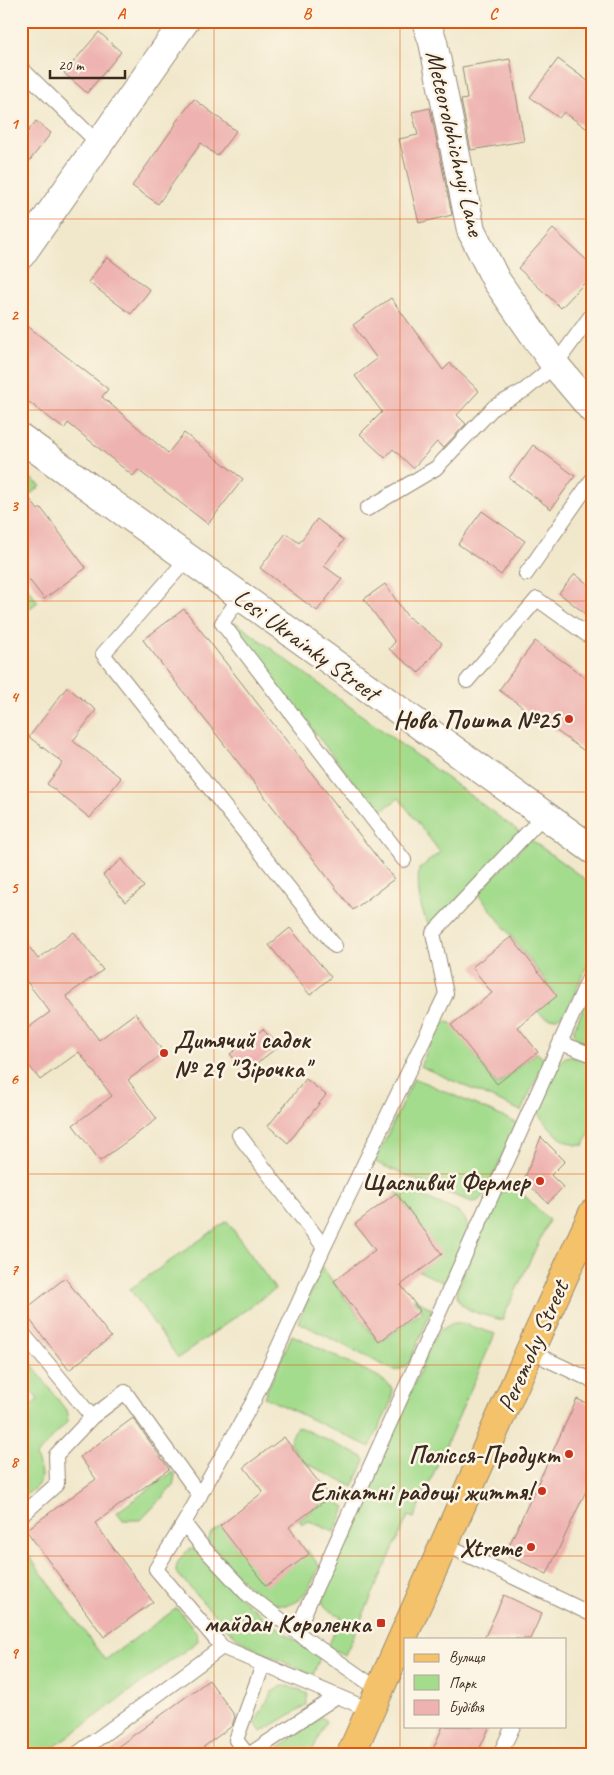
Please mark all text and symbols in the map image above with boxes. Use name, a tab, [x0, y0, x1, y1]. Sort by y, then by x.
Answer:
text: A	[117, 4, 127, 24]
text: B	[303, 4, 313, 24]
text: C	[489, 4, 499, 24]
street label: Meteorolohichnyi Lane	[418, 47, 492, 241]
scale bar	[50, 48, 125, 80]
text: 20 m	[58, 56, 85, 75]
text: 1	[10, 114, 19, 134]
text: 2	[10, 305, 19, 325]
text: 3	[10, 496, 19, 516]
street label: Lesi Ukrainky Street	[227, 581, 389, 711]
text: 4	[10, 687, 19, 707]
place label: Нова Пошта №25	[394, 704, 561, 736]
marker: Нова Пошта №25	[563, 713, 575, 725]
text: 5	[11, 878, 20, 898]
place label: Дитячий садок № 29 "Зірочка"	[174, 1024, 315, 1085]
marker: Дитячий садок № 29 "Зірочка"	[158, 1047, 170, 1059]
text: 6	[10, 1069, 19, 1089]
place label: Щасливий Фермер	[363, 1166, 531, 1198]
marker: Щасливий Фермер	[534, 1175, 546, 1187]
text: 7	[10, 1260, 19, 1280]
street label: Peremohy Street	[490, 1273, 577, 1417]
place label: Полісся-Продукт	[409, 1439, 562, 1471]
marker: Полісся-Продукт	[563, 1448, 575, 1460]
text: 8	[10, 1452, 19, 1472]
place label: Елікатні радощі життя!	[310, 1476, 538, 1508]
marker: Елікатні радощі життя!	[536, 1485, 548, 1497]
place label: Xtreme	[460, 1532, 523, 1564]
marker: Xtreme	[525, 1541, 537, 1553]
place label: майдан Короленка	[204, 1608, 373, 1640]
marker: майдан Короленка	[375, 1617, 387, 1629]
legend	[404, 1638, 566, 1728]
text: 9	[10, 1643, 19, 1663]
text: Вулиця	[449, 1648, 486, 1667]
text: Парк	[449, 1674, 477, 1693]
text: Будівля	[449, 1698, 484, 1717]

